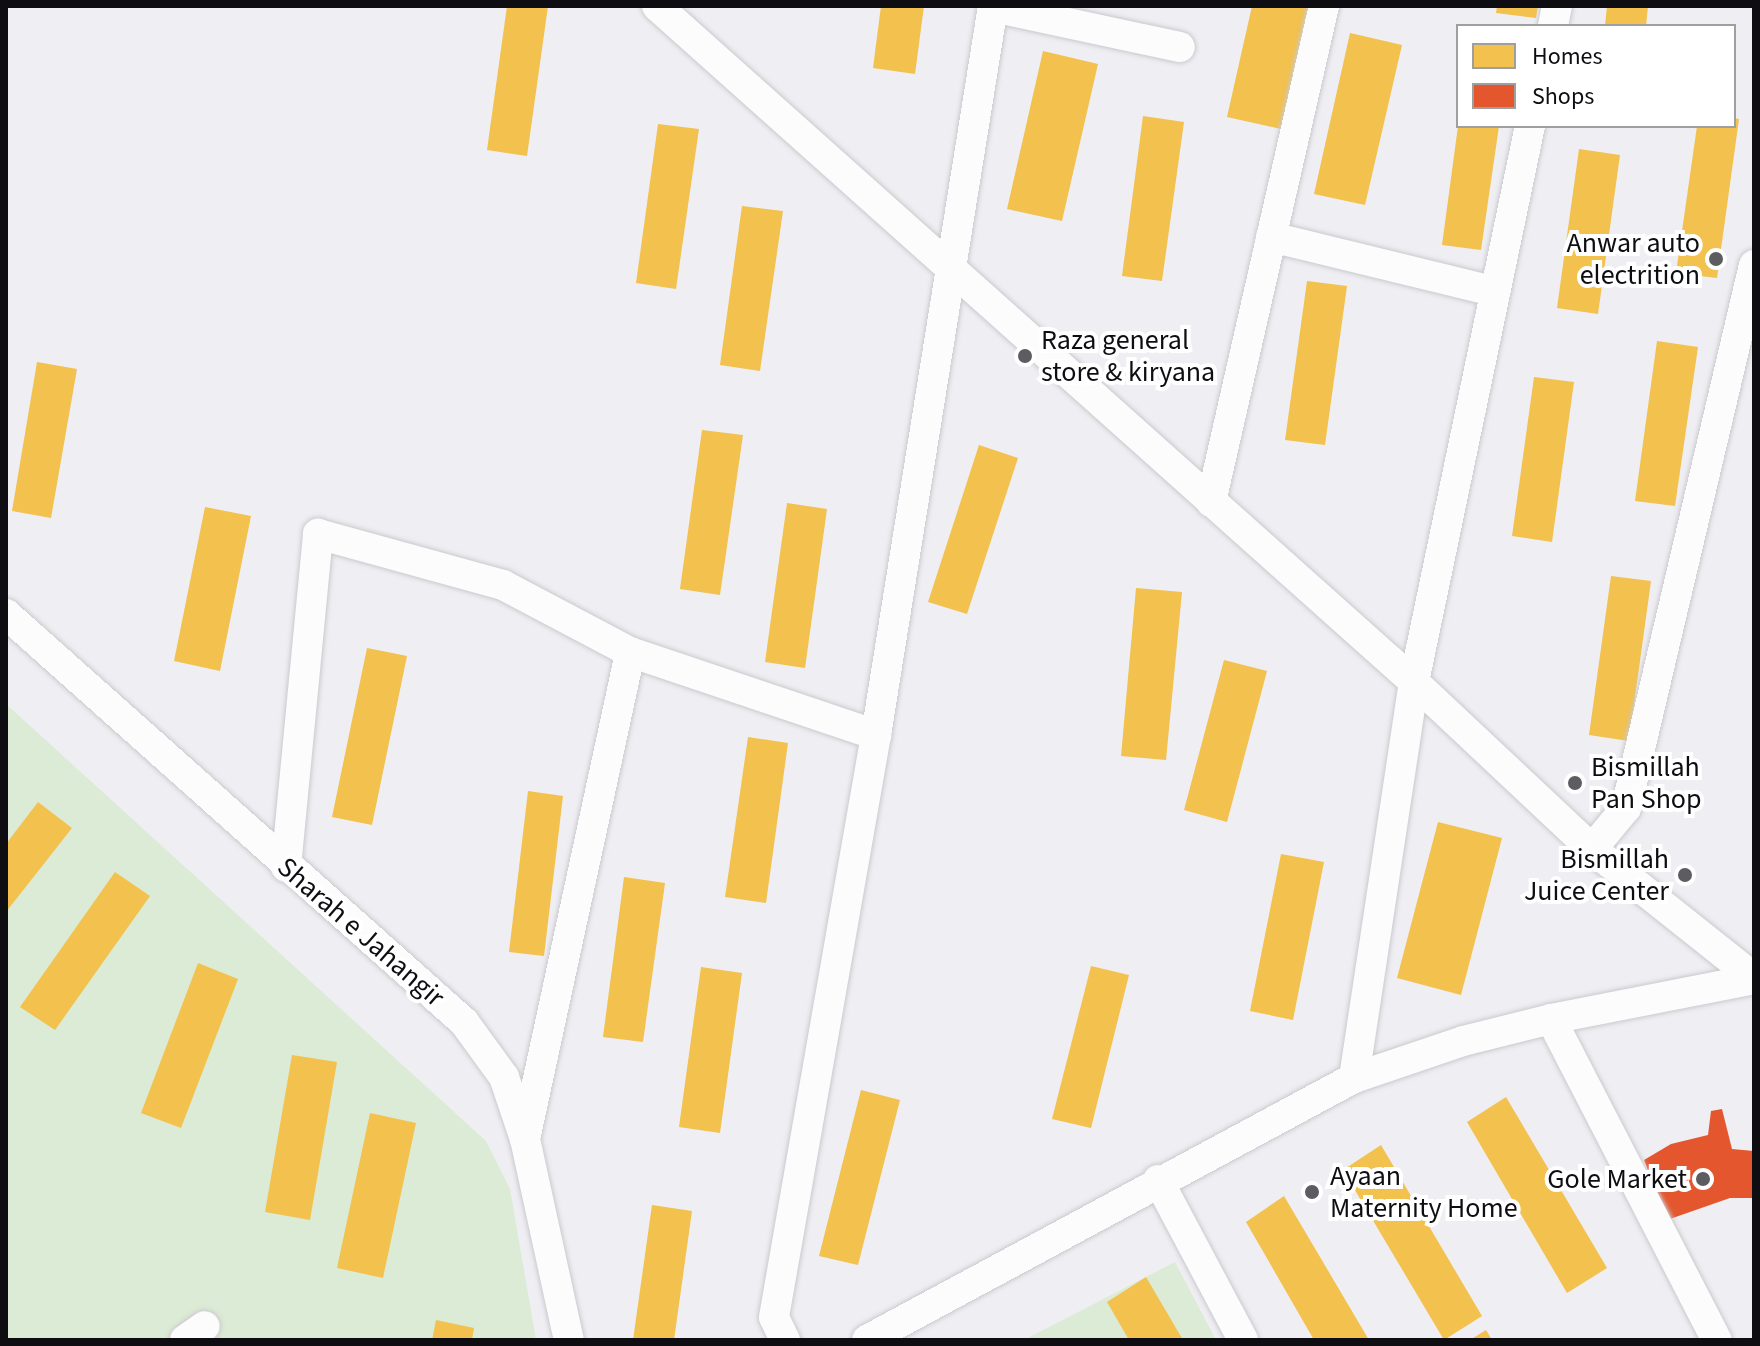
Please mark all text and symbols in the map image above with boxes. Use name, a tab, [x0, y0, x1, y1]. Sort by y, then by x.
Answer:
legend	[1456, 24, 1736, 128]
text: Homes	[1532, 39, 1603, 74]
text: Shops	[1532, 79, 1594, 114]
place label: Anwar auto electrition	[1567, 226, 1700, 292]
marker: Anwar auto electrition	[1707, 250, 1725, 268]
place label: Raza general store & kiryana	[1041, 323, 1215, 389]
marker: Raza general store & kiryana	[1016, 347, 1034, 365]
place label: Bismillah Pan Shop	[1591, 750, 1702, 816]
marker: Bismillah Pan Shop	[1566, 774, 1584, 792]
place label: Bismillah Juice Center	[1524, 842, 1669, 908]
street label: Sharah e Jahangir	[270, 850, 452, 1014]
marker: Bismillah Juice Center	[1676, 866, 1694, 884]
place label: Ayaan Maternity Home	[1330, 1159, 1518, 1225]
place label: Gole Market	[1547, 1162, 1687, 1196]
marker: Gole Market	[1694, 1170, 1712, 1188]
marker: Ayaan Maternity Home	[1301, 1181, 1323, 1203]

